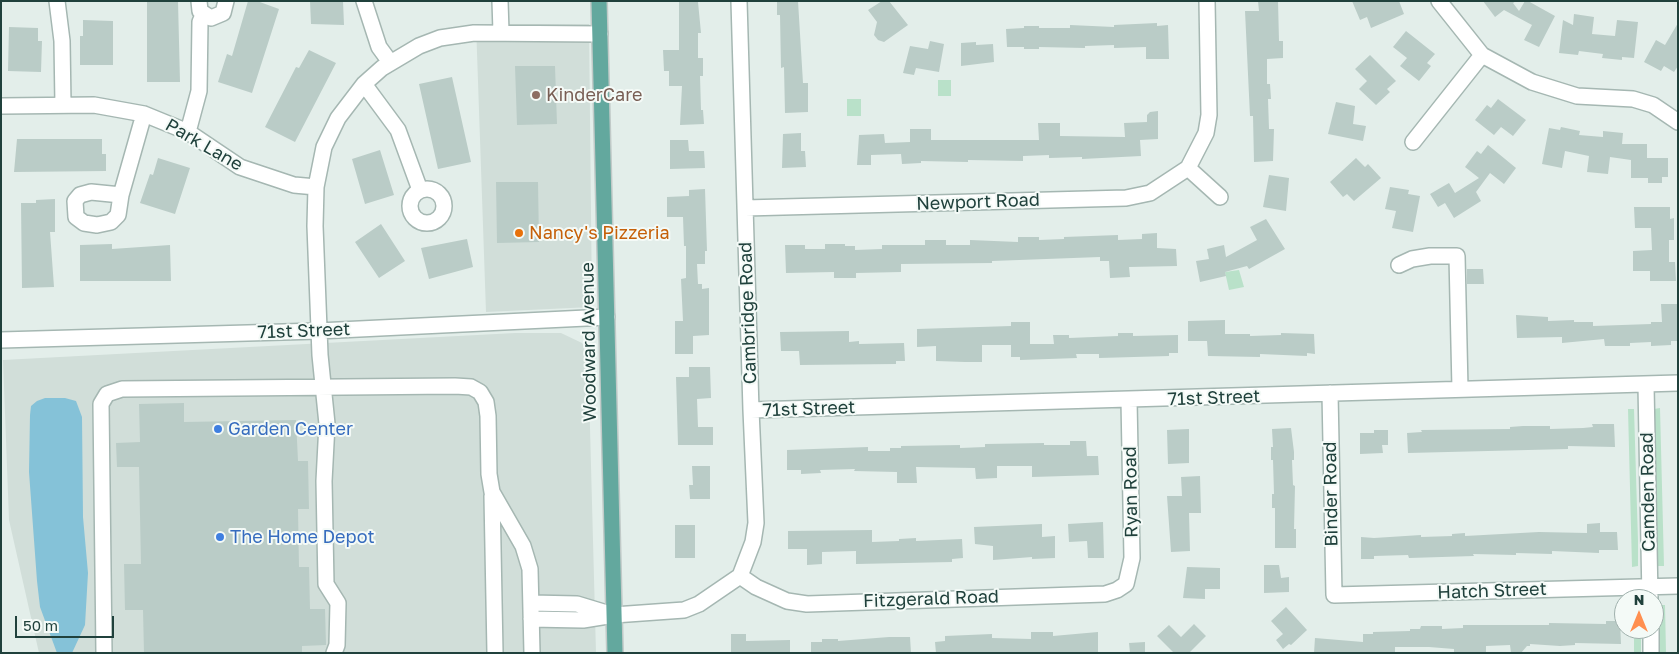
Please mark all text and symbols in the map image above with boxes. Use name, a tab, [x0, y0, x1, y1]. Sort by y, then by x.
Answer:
place label: KinderCare	[546, 84, 643, 106]
marker: KinderCare	[530, 89, 542, 101]
street label: Park Lane	[162, 114, 246, 176]
street label: Newport Road	[916, 189, 1040, 215]
place label: Nancy's Pizzeria	[529, 222, 670, 244]
marker: Nancy's Pizzeria	[513, 227, 525, 239]
street label: Cambridge Road	[735, 241, 761, 385]
street label: Woodward Avenue	[577, 262, 601, 422]
street label: 71st Street	[257, 319, 351, 343]
street label: 71st Street	[1167, 386, 1261, 410]
street label: 71st Street	[762, 397, 856, 421]
place label: Garden Center	[228, 418, 353, 440]
marker: Garden Center	[212, 423, 224, 435]
street label: Camden Road	[1636, 432, 1660, 552]
street label: Binder Road	[1319, 441, 1343, 547]
street label: Ryan Road	[1119, 446, 1143, 538]
place label: The Home Depot	[230, 526, 375, 548]
marker: The Home Depot	[214, 531, 226, 543]
street label: Hatch Street	[1437, 578, 1547, 604]
street label: Fitzgerald Road	[863, 586, 999, 612]
north arrow	[1614, 589, 1664, 639]
text: N	[1634, 591, 1644, 608]
scale bar	[18, 606, 116, 638]
text: 50 m	[23, 616, 58, 634]

